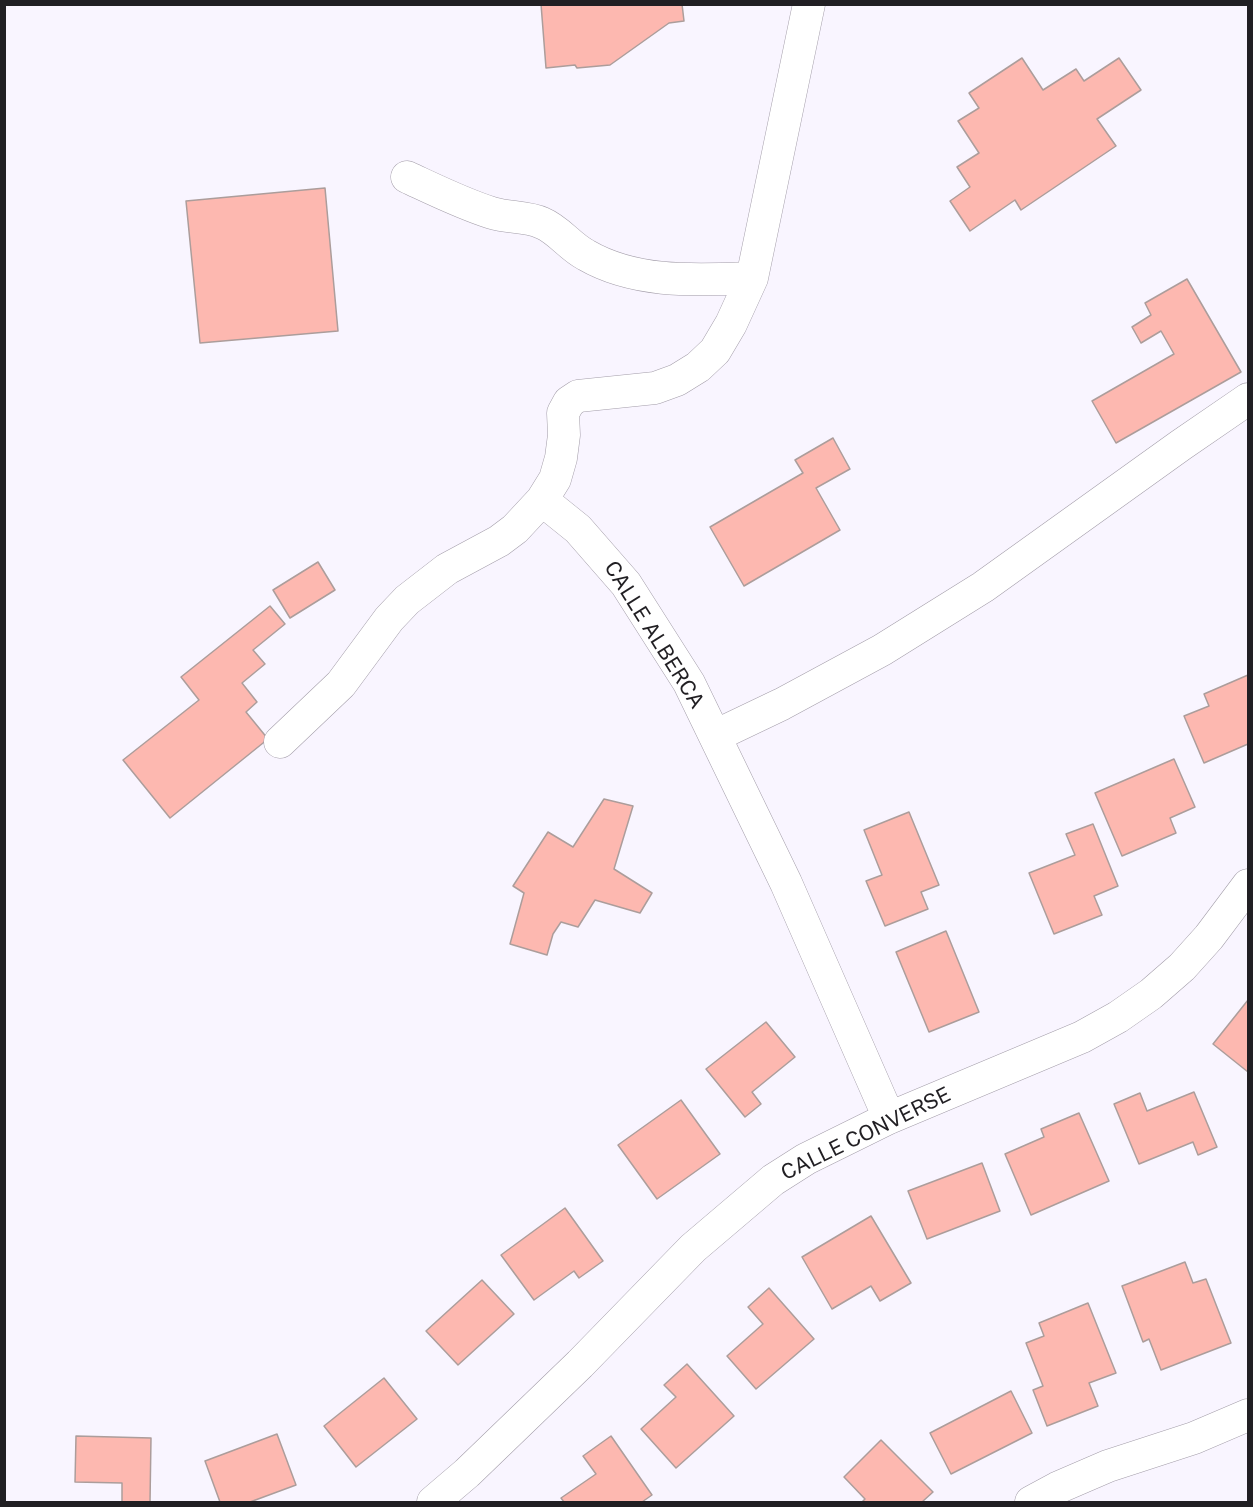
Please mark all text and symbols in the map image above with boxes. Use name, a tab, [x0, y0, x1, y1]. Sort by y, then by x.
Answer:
street label: CALLE ALBERCA	[599, 557, 709, 713]
street label: CALLE CONVERSE	[777, 1082, 955, 1186]

